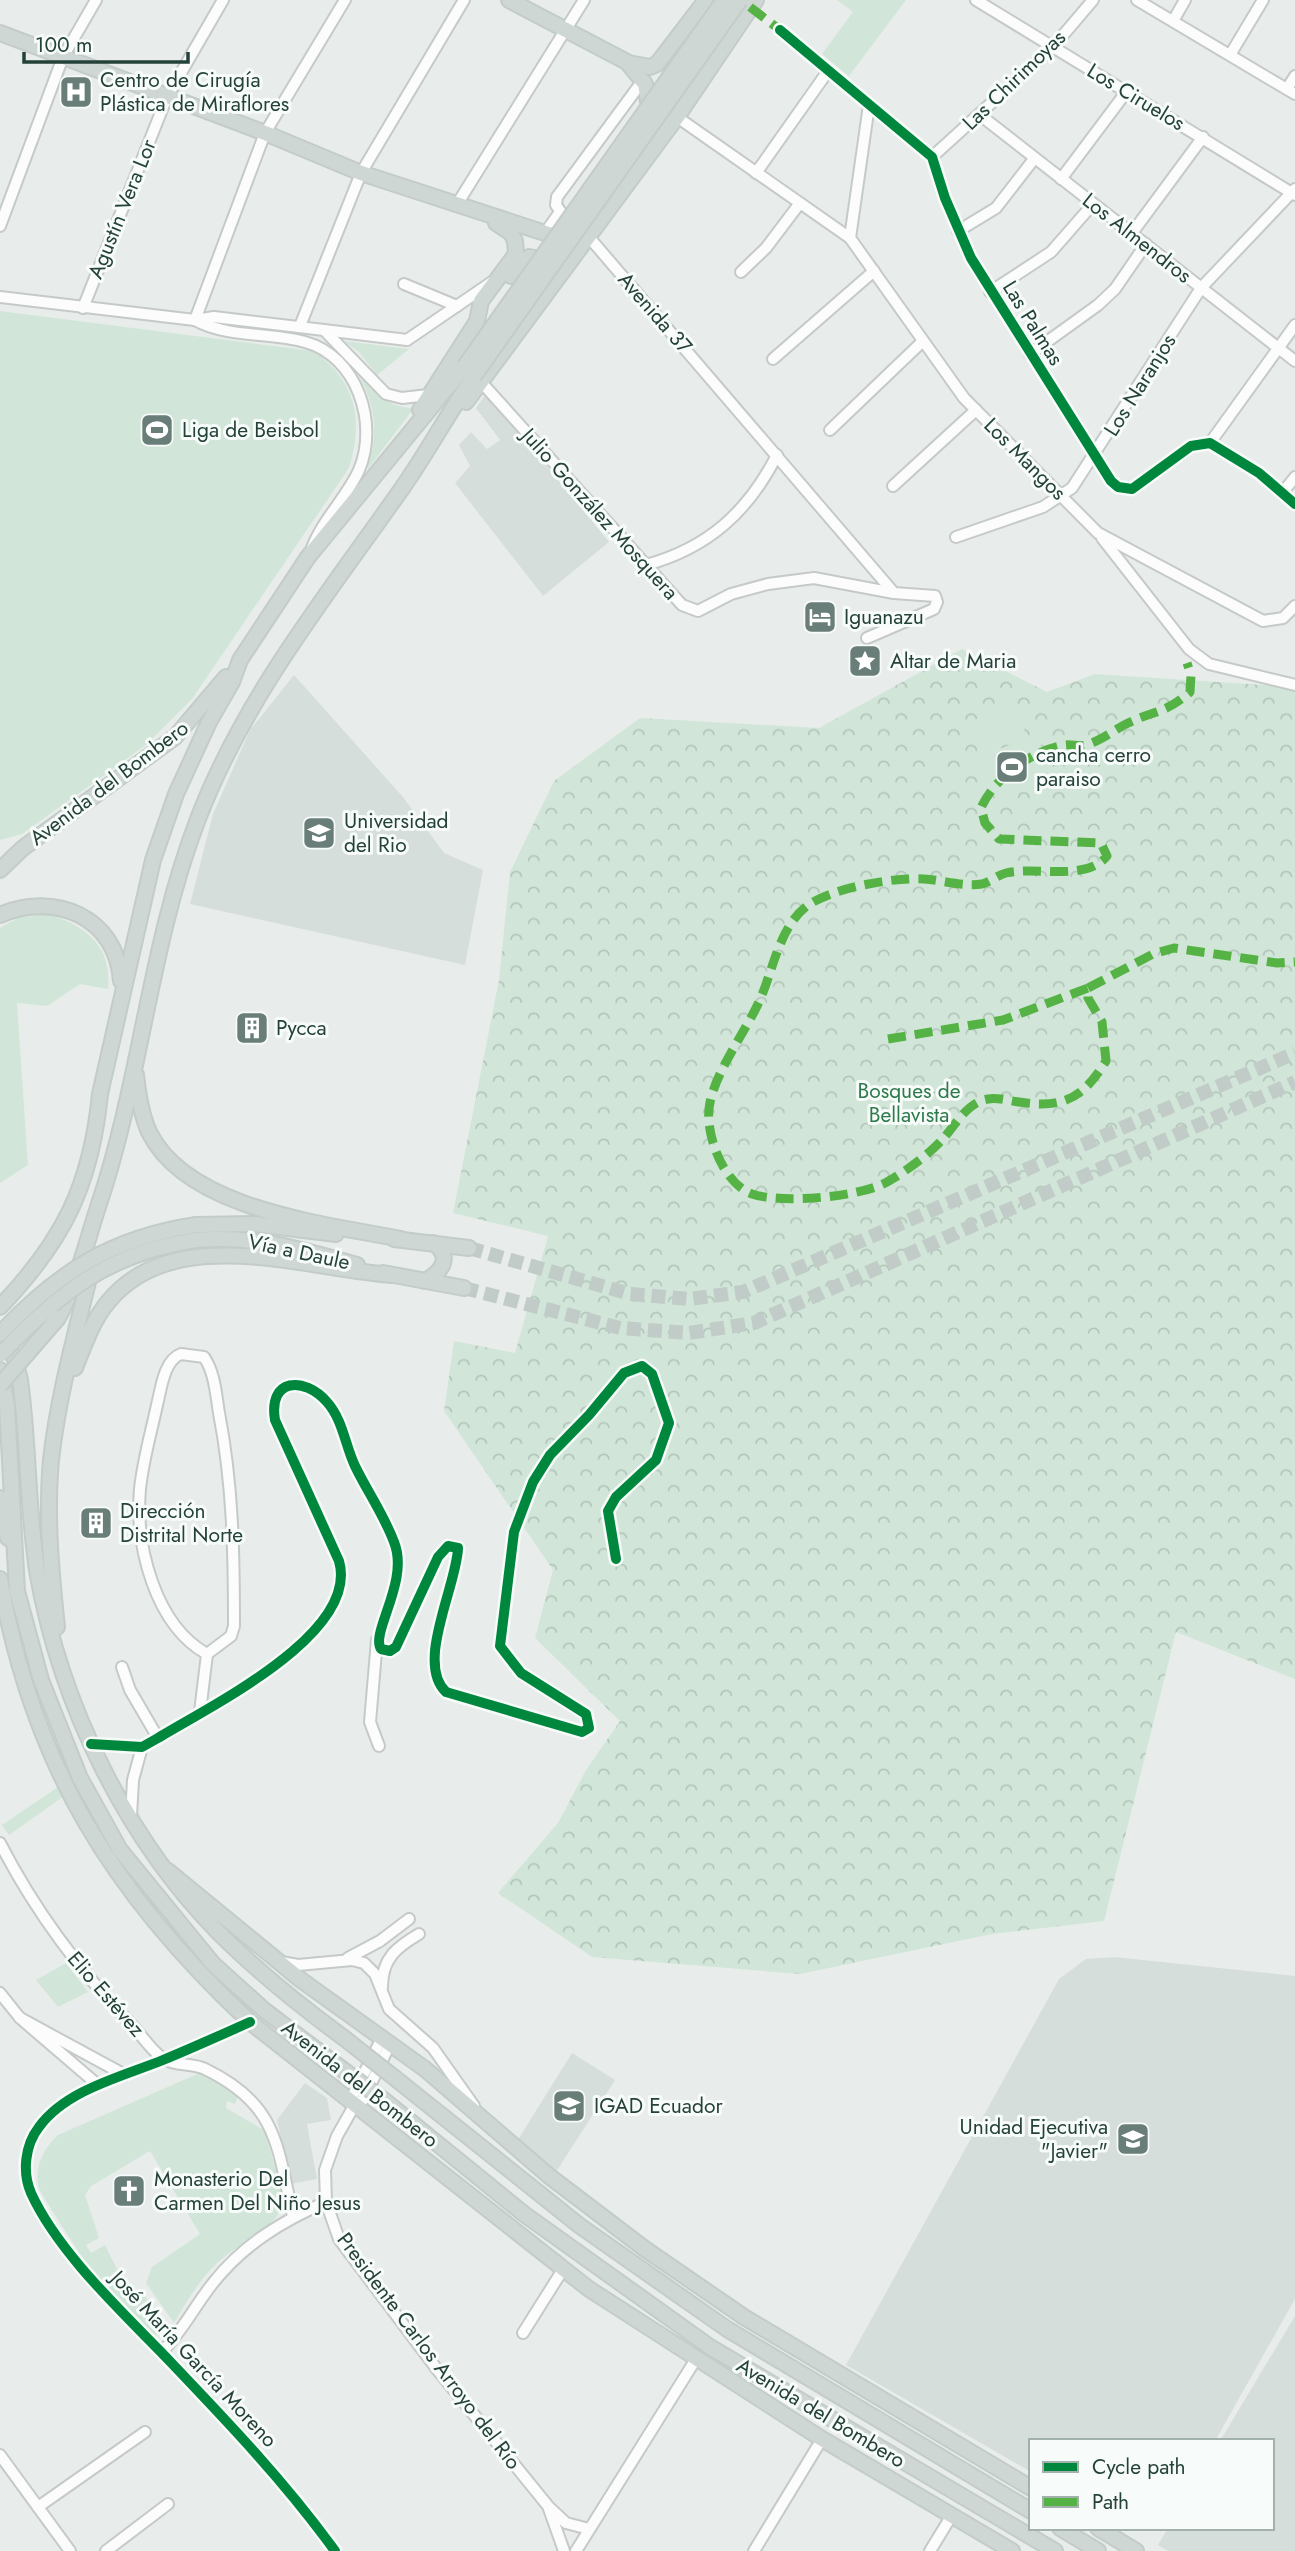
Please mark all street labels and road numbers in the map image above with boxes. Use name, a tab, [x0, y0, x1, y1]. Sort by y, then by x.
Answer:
street label: Las Chirimoyas	[956, 23, 1072, 137]
street label: Los Ciruelos	[1081, 56, 1191, 138]
street label: Agustín Vera Lor	[80, 134, 164, 283]
street label: Los Almendros	[1076, 186, 1198, 290]
street label: Avenida 37	[611, 266, 699, 360]
street label: Las Palmas	[995, 275, 1071, 371]
street label: Los Naranjos	[1097, 328, 1183, 442]
street label: Los Mangos	[977, 411, 1073, 507]
street label: Julio González Mosquera	[513, 419, 685, 607]
street label: Avenida del Bombero	[23, 713, 195, 853]
street label: Vía a Daule	[245, 1227, 353, 1277]
street label: Elio Estévez	[60, 1945, 152, 2044]
street label: Avenida del Bombero	[275, 2013, 445, 2155]
street label: Presidente Carlos Arroyo del Río	[330, 2226, 528, 2476]
street label: José María García Moreno	[102, 2262, 284, 2454]
street label: Avenida del Bombero	[731, 2351, 911, 2475]

